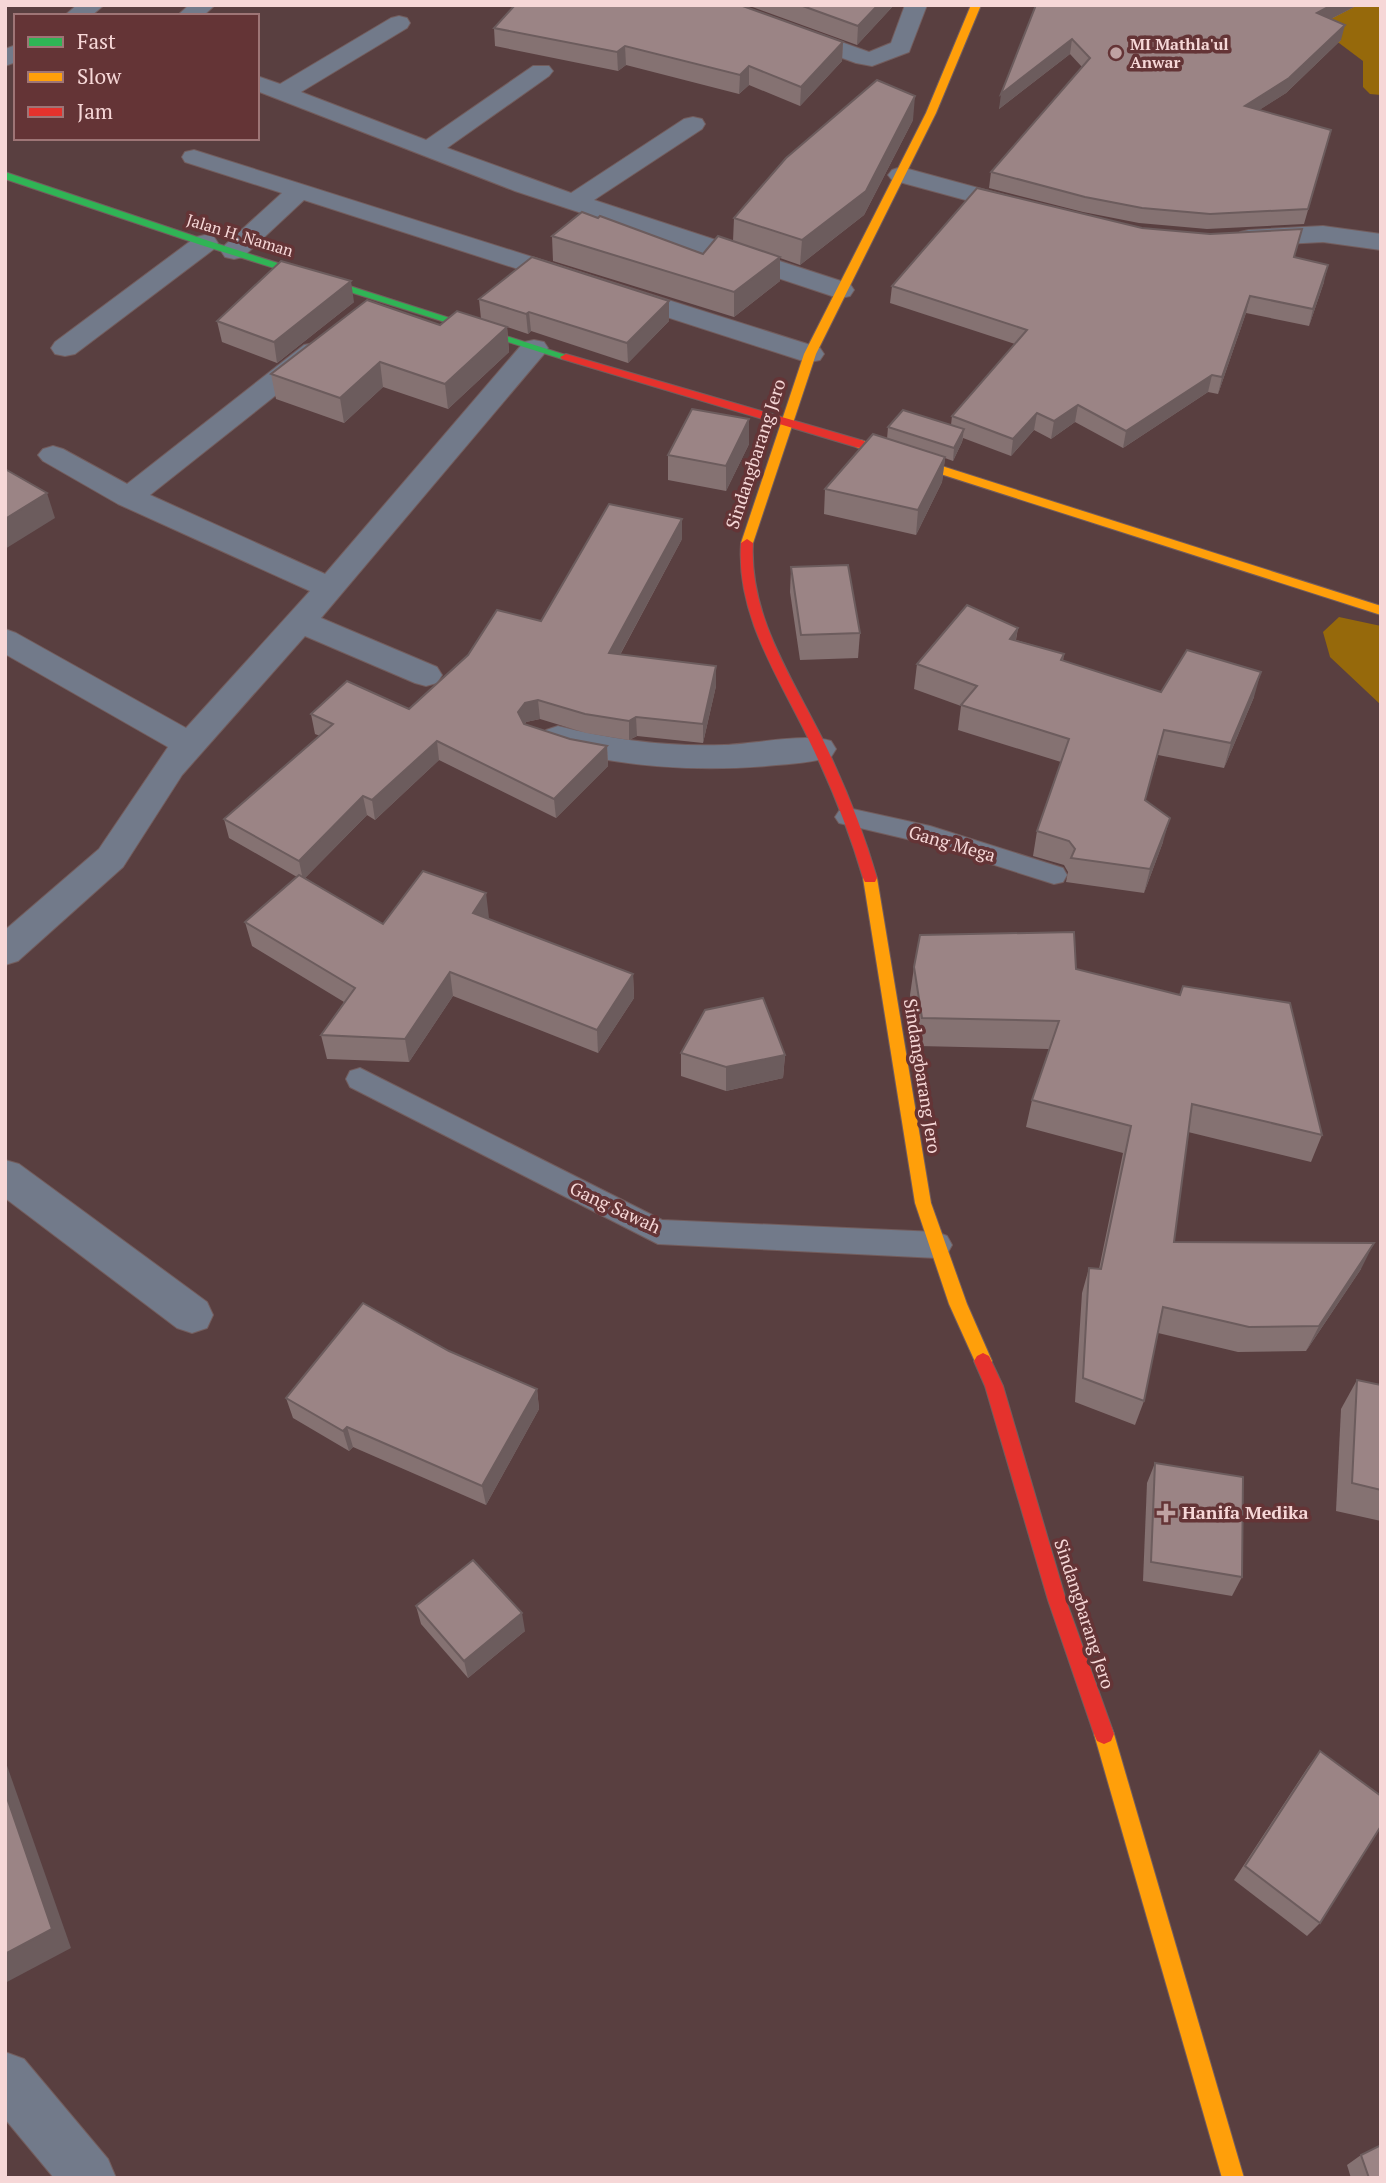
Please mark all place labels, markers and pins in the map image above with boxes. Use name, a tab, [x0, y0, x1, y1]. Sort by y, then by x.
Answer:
place label: MI Mathla'ul Anwar	[1130, 33, 1229, 73]
marker: MI Mathla'ul Anwar	[1108, 45, 1124, 61]
place label: Hanifa Medika	[1182, 1500, 1309, 1524]
marker: Hanifa Medika	[1156, 1503, 1176, 1523]

